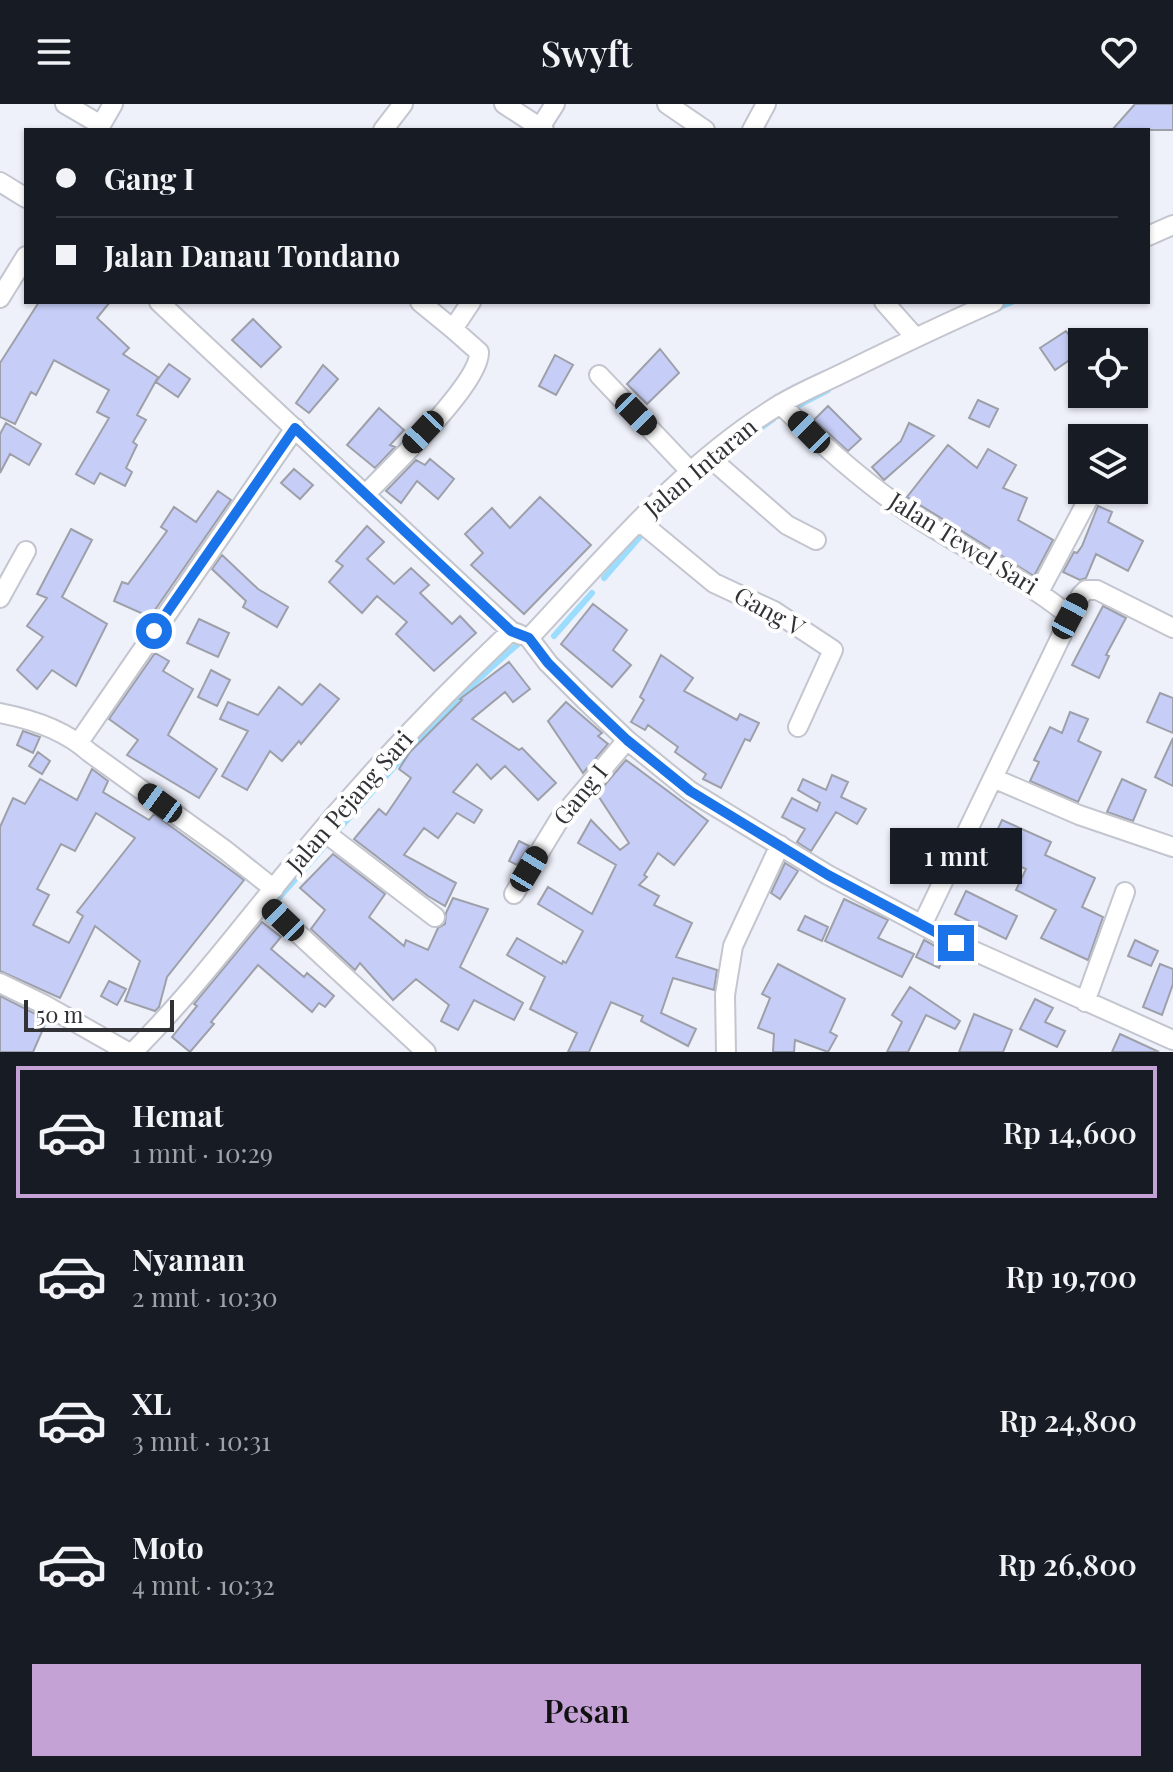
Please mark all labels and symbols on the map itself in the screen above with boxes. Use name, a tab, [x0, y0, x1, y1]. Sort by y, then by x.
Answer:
car	[611, 388, 661, 440]
car	[398, 406, 448, 458]
car	[784, 407, 834, 457]
street label: Jalan Intaran	[636, 410, 763, 524]
street label: Jalan Tewel Sari	[883, 483, 1044, 601]
street label: Gang V	[729, 578, 812, 643]
car	[1048, 589, 1092, 643]
route start	[136, 613, 172, 649]
street label: Jalan Pejang Sari	[277, 723, 419, 879]
street label: Gang I	[545, 757, 614, 831]
car	[134, 779, 186, 827]
callout: 1 mnt	[890, 827, 1022, 883]
car	[506, 842, 552, 896]
car	[257, 895, 309, 945]
route end	[938, 925, 974, 961]
scale bar	[24, 996, 174, 1032]

